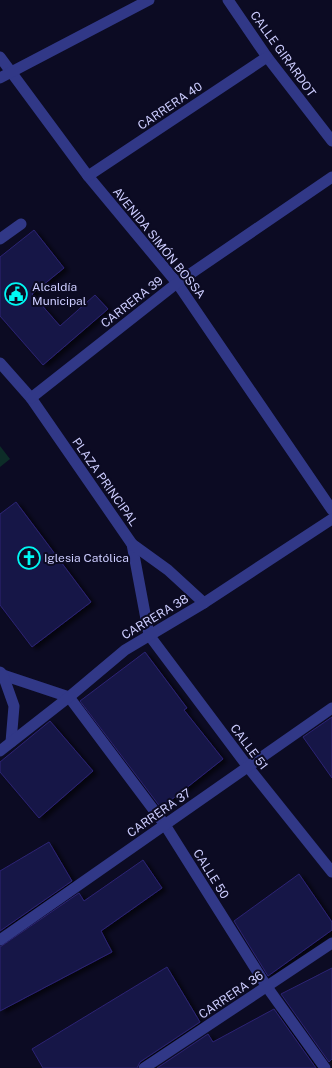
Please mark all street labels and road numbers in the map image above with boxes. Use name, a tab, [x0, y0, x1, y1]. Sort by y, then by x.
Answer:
street label: CALLE GIRARDOT	[247, 9, 319, 99]
street label: CARRERA 40	[135, 79, 205, 133]
street label: AVENIDA SIMÓN BOSSA	[110, 185, 208, 302]
street label: CARRERA 39	[98, 273, 166, 331]
street label: PLAZA PRINCIPAL	[69, 435, 141, 529]
street label: CARRERA 38	[119, 592, 191, 642]
street label: CALLE 51	[227, 721, 271, 773]
street label: CARRERA 37	[124, 786, 194, 840]
street label: CALLE 50	[190, 847, 232, 901]
street label: CARRERA 36	[196, 968, 266, 1022]

